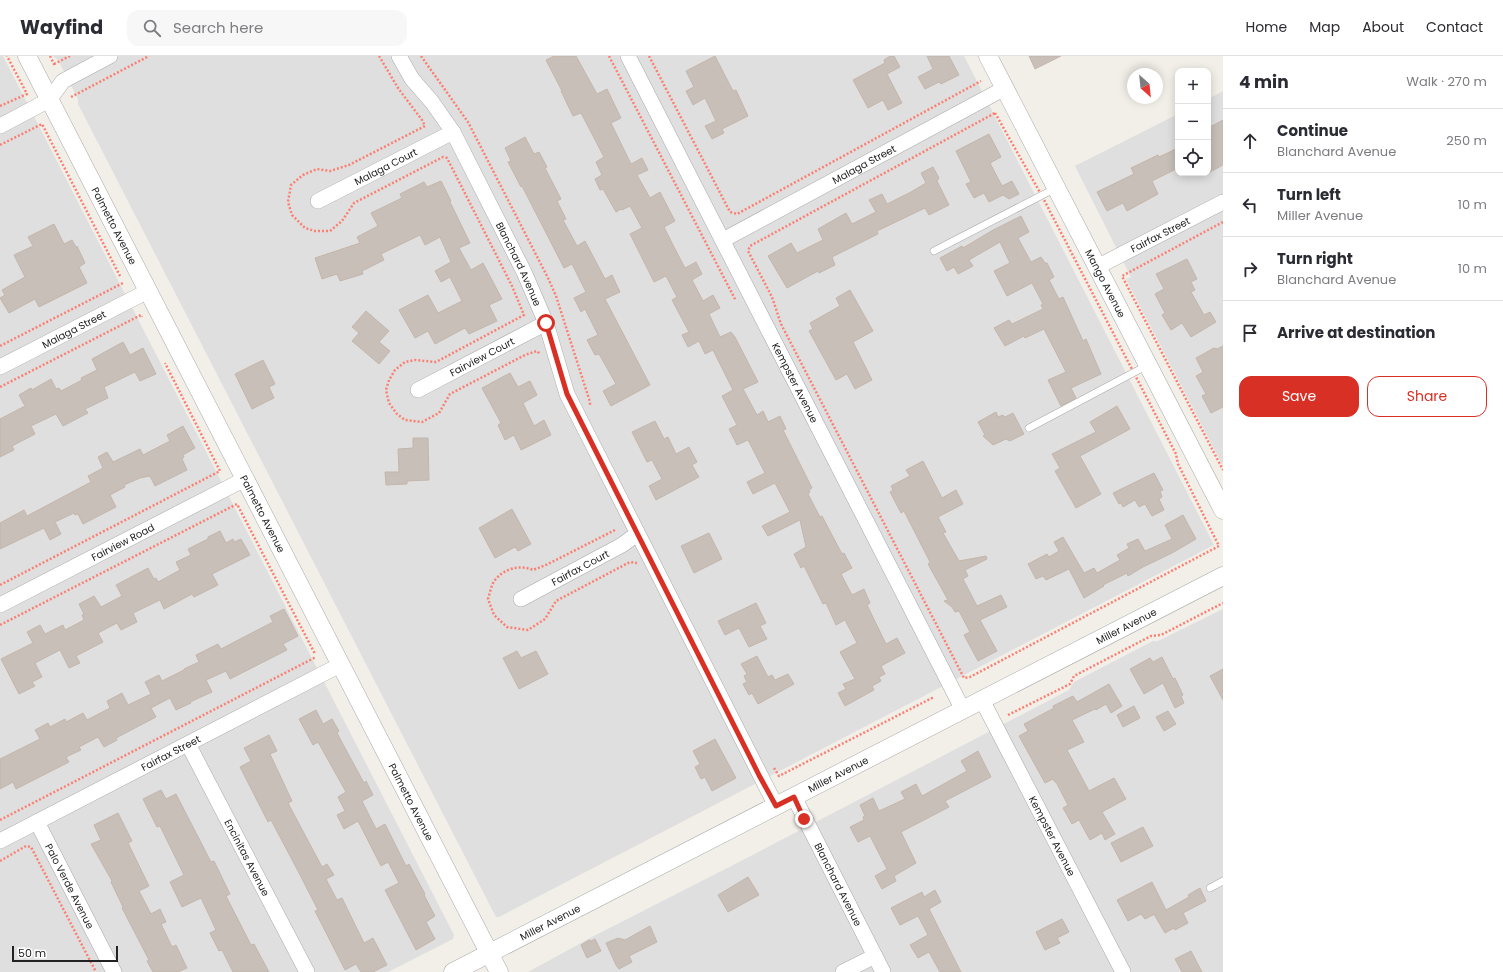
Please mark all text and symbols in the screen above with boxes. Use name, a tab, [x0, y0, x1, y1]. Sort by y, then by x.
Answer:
search box	[127, 10, 407, 46]
text: Wayfind	[20, 14, 103, 41]
icon: search	[141, 17, 163, 39]
text: Search here	[173, 17, 263, 38]
text: Home	[1245, 17, 1287, 37]
text: Map	[1309, 17, 1340, 37]
text: About	[1362, 17, 1404, 37]
text: Contact	[1426, 17, 1483, 37]
north arrow	[1127, 68, 1163, 104]
map controls	[1175, 68, 1211, 176]
button: +	[1175, 68, 1211, 104]
text: 4 min	[1239, 70, 1289, 94]
text: Walk · 270 m	[1406, 72, 1487, 91]
button: −	[1175, 104, 1211, 140]
text: Continue	[1277, 120, 1348, 141]
icon: ahead	[1239, 130, 1261, 152]
text: 250 m	[1446, 131, 1487, 150]
button: locate	[1175, 140, 1211, 176]
street label: Malaga Street	[829, 141, 899, 187]
text: Blanchard Avenue	[1277, 142, 1396, 161]
street label: Malaga Court	[352, 144, 420, 189]
street label: Palmetto Avenue	[88, 184, 141, 267]
text: Turn left	[1277, 184, 1341, 205]
icon: left	[1239, 194, 1261, 216]
text: 10 m	[1458, 195, 1487, 214]
text: Miller Avenue	[1277, 206, 1363, 225]
street label: Fairfax Street	[1128, 213, 1193, 256]
street label: Blanchard Avenue	[492, 219, 545, 308]
street label: Mango Avenue	[1082, 246, 1130, 320]
text: Turn right	[1277, 248, 1353, 269]
icon: right	[1239, 258, 1261, 280]
text: 10 m	[1458, 259, 1487, 278]
text: Blanchard Avenue	[1277, 270, 1396, 289]
street label: Malaga Street	[39, 306, 109, 352]
route start	[537, 314, 555, 332]
icon: arrive	[1239, 322, 1261, 344]
text: Arrive at destination	[1277, 322, 1435, 343]
street label: Fairview Court	[447, 333, 517, 380]
street label: Kempster Avenue	[768, 340, 822, 425]
button: Save	[1239, 376, 1359, 417]
button: Share	[1367, 376, 1487, 417]
street label: Palmetto Avenue	[237, 472, 289, 555]
street label: Fairview Road	[89, 519, 157, 564]
street label: Fairfax Court	[549, 546, 612, 589]
street label: Miller Avenue	[1093, 604, 1159, 648]
street label: Fairfax Street	[138, 731, 203, 774]
street label: Miller Avenue	[805, 752, 871, 796]
street label: Palmetto Avenue	[385, 760, 438, 843]
street label: Kempster Avenue	[1025, 793, 1079, 879]
route end	[795, 810, 813, 828]
street label: Encinitas Avenue	[221, 816, 274, 899]
street label: Blanchard Avenue	[811, 840, 866, 929]
street label: Palo Verde Avenue	[42, 841, 98, 931]
street label: Miller Avenue	[517, 900, 583, 944]
scale bar	[12, 944, 118, 963]
text: 50 m	[18, 945, 46, 961]

